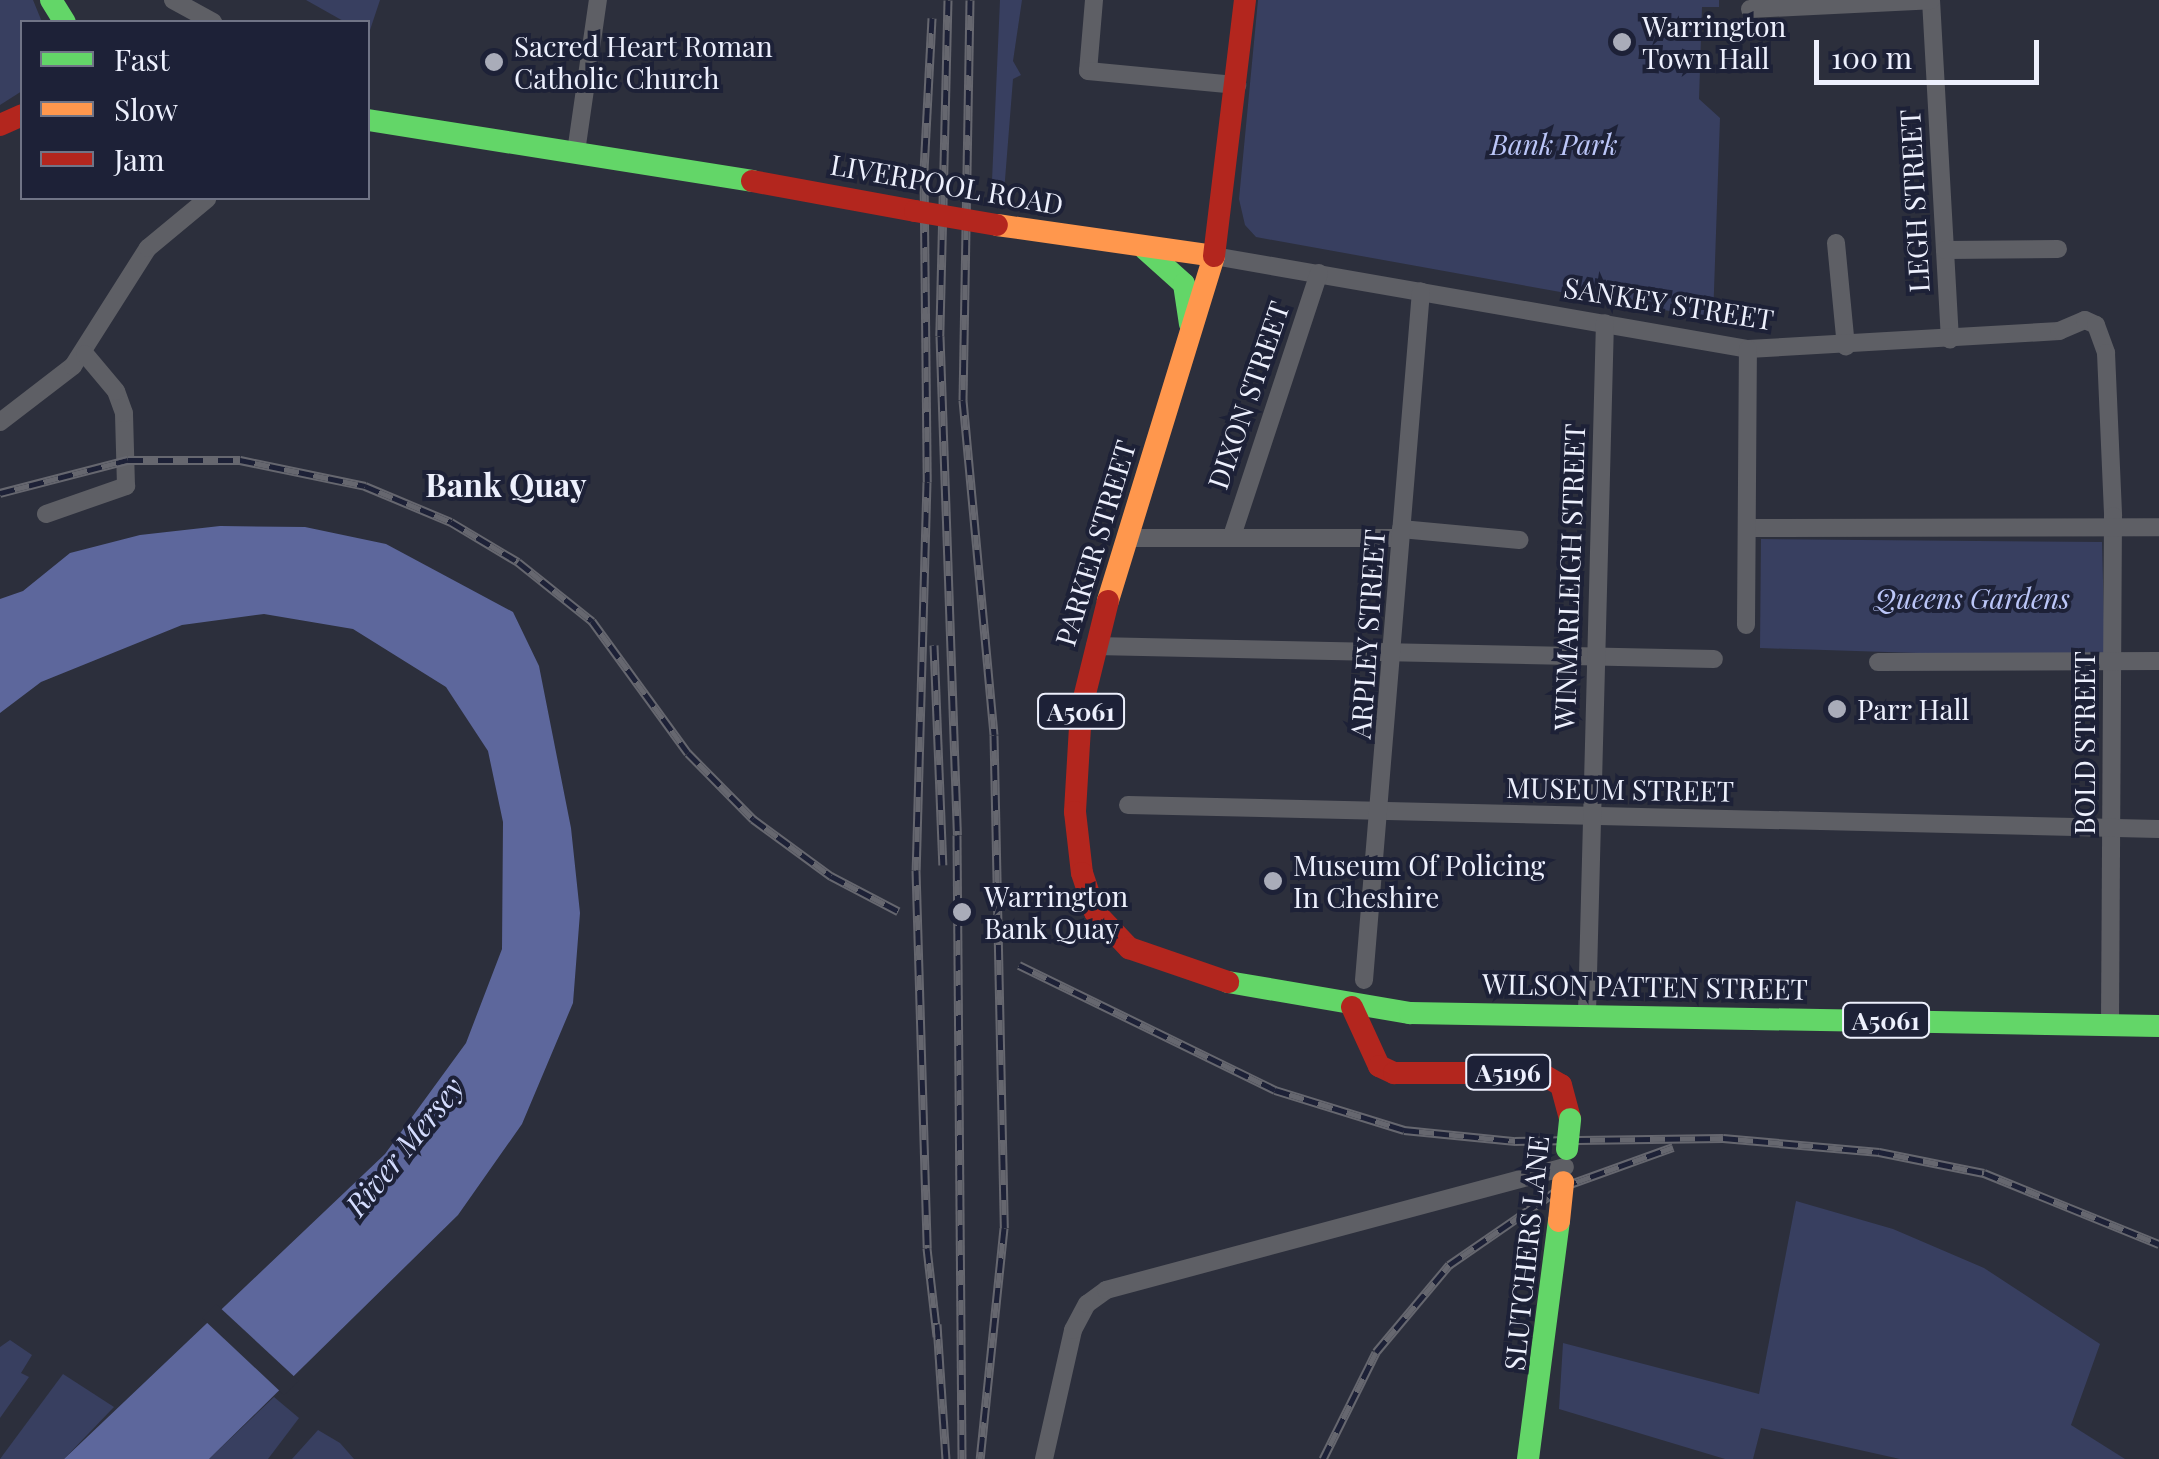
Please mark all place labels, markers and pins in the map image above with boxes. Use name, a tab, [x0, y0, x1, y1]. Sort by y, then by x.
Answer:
place label: Warrington Town Hall	[1642, 9, 1786, 75]
place label: Sacred Heart Roman Catholic Church	[514, 29, 773, 95]
marker: Warrington Town Hall	[1611, 31, 1633, 53]
marker: Sacred Heart Roman Catholic Church	[483, 51, 505, 73]
place label: Parr Hall	[1857, 692, 1970, 726]
marker: Parr Hall	[1826, 698, 1848, 720]
place label: Museum Of Policing In Cheshire	[1293, 848, 1545, 914]
marker: Museum Of Policing In Cheshire	[1262, 870, 1284, 892]
place label: Warrington Bank Quay	[984, 879, 1128, 945]
marker: Warrington Bank Quay	[949, 899, 975, 925]

